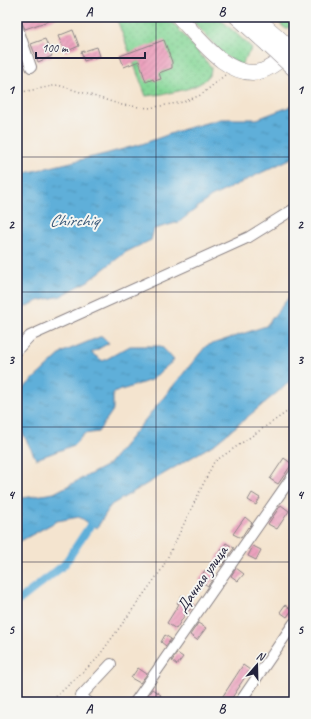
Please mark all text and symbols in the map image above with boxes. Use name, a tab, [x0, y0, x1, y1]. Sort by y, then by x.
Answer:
text: A	[86, 4, 94, 20]
text: B	[219, 4, 227, 20]
scale bar	[36, 34, 145, 60]
text: 100 m	[42, 40, 69, 56]
text: 1	[8, 82, 16, 98]
text: 1	[297, 82, 305, 98]
water label: Chirchiq	[49, 210, 102, 231]
text: 2	[8, 217, 15, 233]
text: 2	[297, 217, 304, 233]
text: 3	[8, 352, 15, 368]
text: 3	[297, 352, 304, 368]
text: 4	[8, 487, 16, 503]
text: 4	[297, 487, 305, 503]
street label: Дачная улица	[172, 541, 233, 616]
text: 5	[8, 622, 15, 638]
text: 5	[297, 622, 304, 638]
north arrow	[237, 645, 277, 685]
text: N	[255, 648, 268, 664]
text: A	[86, 701, 94, 717]
text: B	[219, 701, 227, 717]

